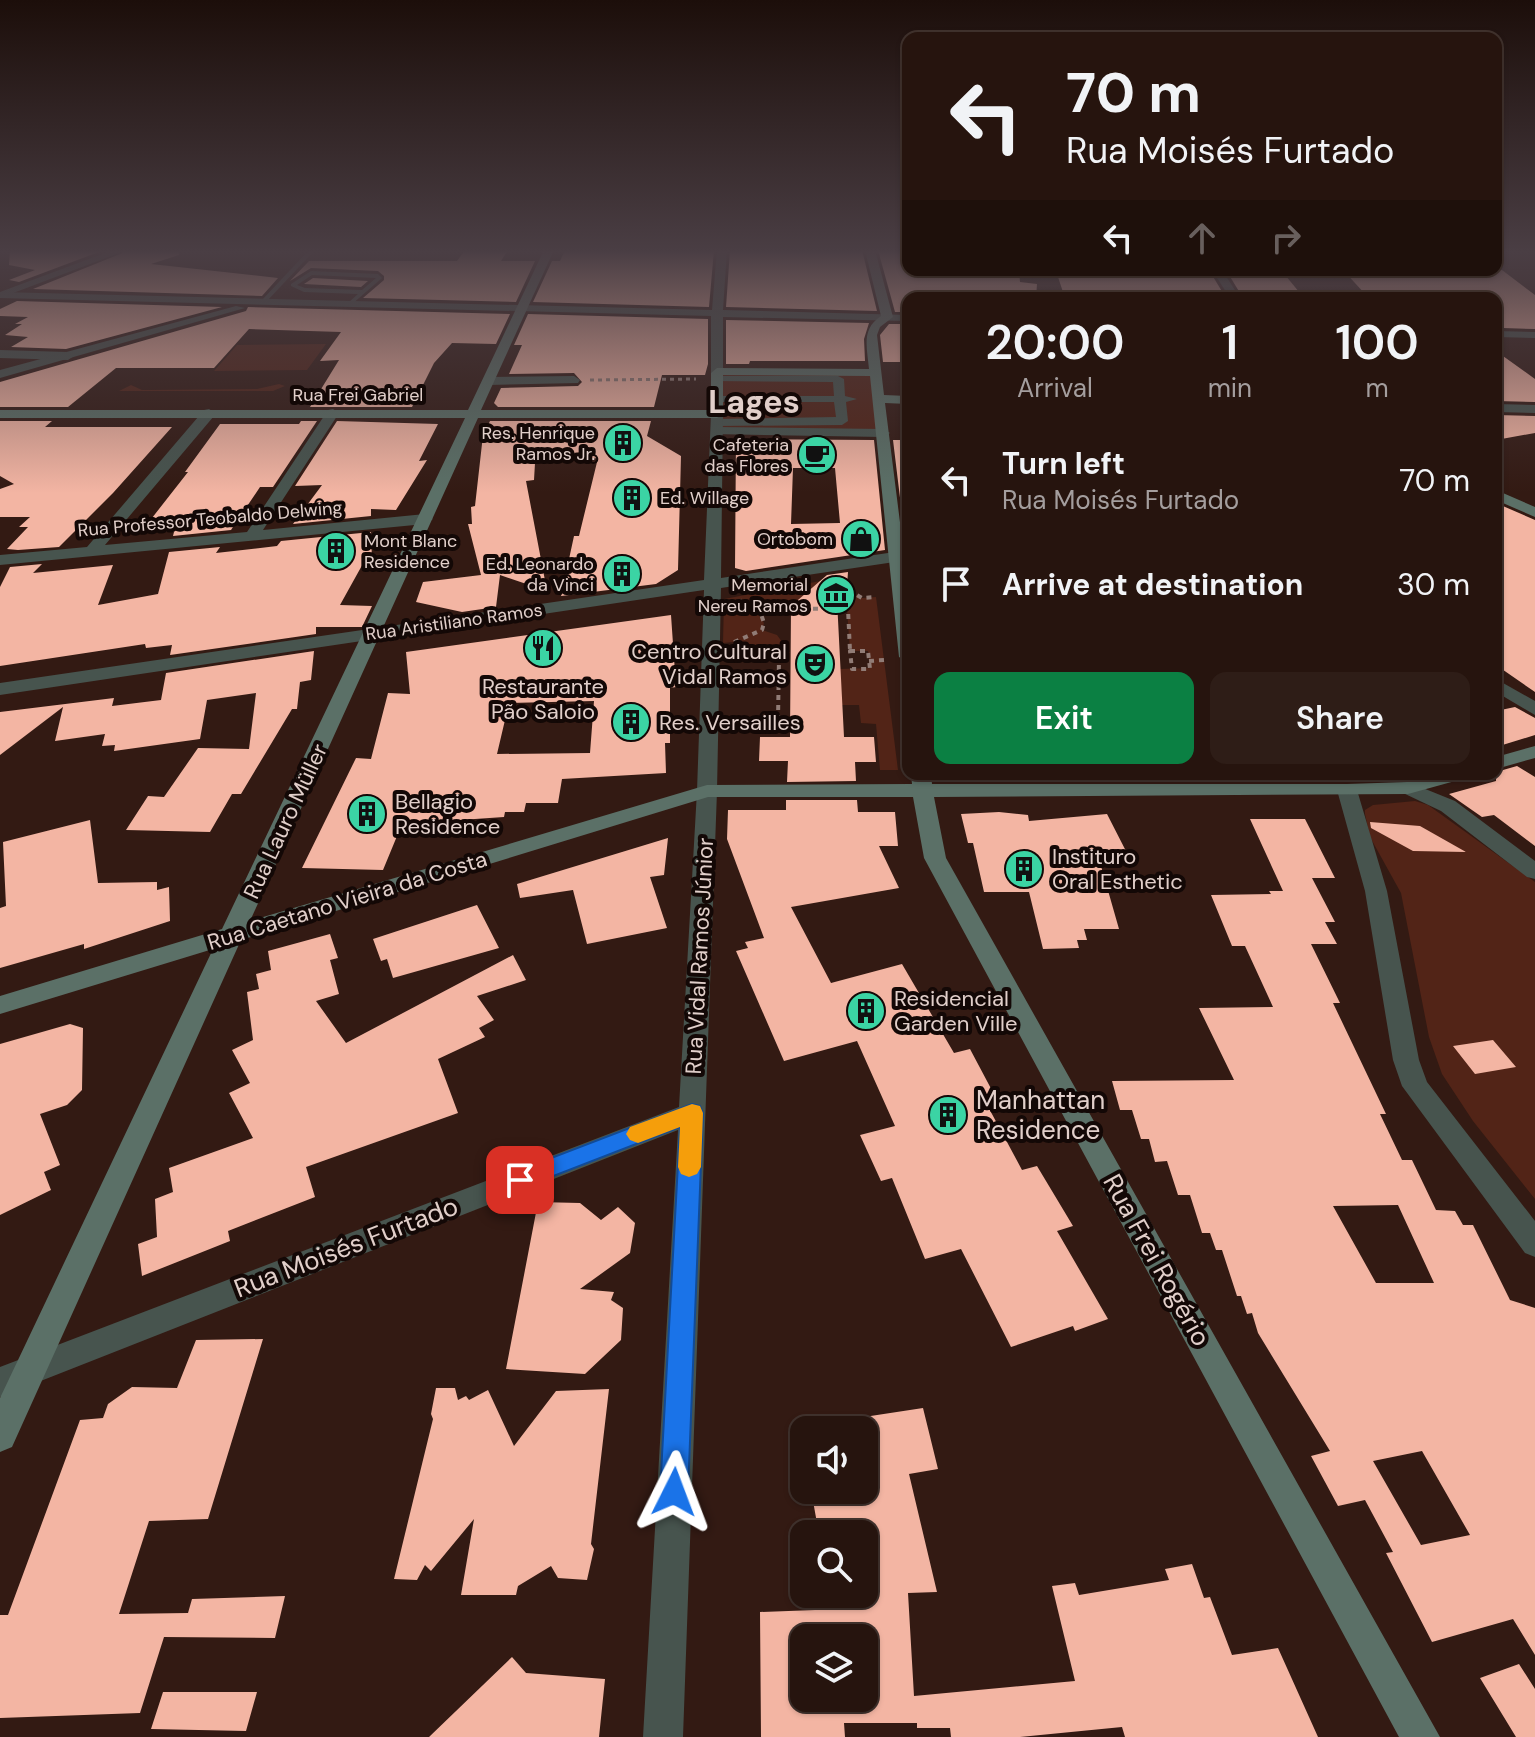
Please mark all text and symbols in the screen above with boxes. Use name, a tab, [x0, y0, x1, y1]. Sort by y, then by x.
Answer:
text: 70 m	[1066, 56, 1201, 129]
icon: left	[934, 64, 1038, 168]
text: Rua Moisés Furtado	[1066, 127, 1394, 174]
icon: left	[1096, 216, 1140, 260]
icon: ahead	[1180, 216, 1224, 260]
icon: right	[1264, 216, 1308, 260]
text: 20:00	[985, 311, 1125, 374]
text: 1	[1221, 311, 1238, 374]
text: 100	[1335, 311, 1419, 374]
text: Arrival	[1017, 371, 1093, 405]
text: min	[1208, 371, 1252, 405]
text: m	[1365, 371, 1389, 405]
district label: Lages	[708, 381, 800, 423]
street label: Rua Frei Gabriel	[293, 383, 423, 407]
place label: Res. Henrique Ramos Jr.	[482, 421, 595, 466]
building icon: Res. Henrique Ramos Jr.	[602, 422, 644, 464]
place label: Cafeteria das Flores	[704, 433, 789, 478]
cafe icon: Cafeteria das Flores	[796, 434, 838, 476]
text: Turn left	[1002, 444, 1125, 483]
icon: left	[934, 458, 978, 502]
text: 70 m	[1399, 461, 1470, 500]
building icon: Ed. Willage	[611, 477, 653, 519]
text: Rua Moisés Furtado	[1002, 483, 1239, 517]
place label: Ed. Willage	[660, 486, 749, 510]
street label: Rua Professor Teobaldo Delwing	[77, 495, 343, 543]
shop icon: Ortobom	[840, 518, 882, 560]
place label: Ortobom	[757, 527, 833, 551]
place label: Mont Blanc Residence	[364, 529, 457, 574]
building icon: Mont Blanc Residence	[315, 530, 357, 572]
place label: Ed. Leonardo da Vinci	[486, 552, 594, 597]
building icon: Ed. Leonardo da Vinci	[601, 553, 643, 595]
icon: arrive	[934, 562, 978, 606]
text: Arrive at destination	[1002, 565, 1303, 604]
text: 30 m	[1397, 565, 1470, 604]
place label: Memorial Nereu Ramos	[698, 573, 808, 618]
museum icon: Memorial Nereu Ramos	[815, 574, 857, 616]
street label: Rua Aristiliano Ramos	[364, 598, 544, 646]
restaurant icon: Restaurante Pão Saloio	[522, 627, 564, 669]
place label: Centro Cultural Vidal Ramos	[631, 637, 787, 691]
theatre icon: Centro Cultural Vidal Ramos	[794, 643, 836, 685]
place label: Restaurante Pão Saloio	[482, 672, 604, 726]
button: Exit	[934, 672, 1194, 764]
button: Share	[1210, 672, 1470, 764]
building icon: Res. Versailles	[610, 701, 652, 743]
place label: Res. Versailles	[659, 708, 801, 737]
street label: Rua Lauro Müller	[237, 739, 334, 903]
place label: Bellagio Residence	[395, 787, 500, 841]
building icon: Bellagio Residence	[346, 793, 388, 835]
street label: Rua Vidal Ramos Júnior	[679, 837, 720, 1075]
place label: Instituro Oral Esthetic	[1052, 842, 1183, 896]
street label: Rua Caetano Vieira da Costa	[204, 844, 490, 957]
building icon: Instituro Oral Esthetic	[1003, 848, 1045, 890]
place label: Residencial Garden Ville	[894, 984, 1017, 1038]
building icon: Residencial Garden Ville	[845, 990, 887, 1032]
place label: Manhattan Residence	[976, 1083, 1105, 1147]
building icon: Manhattan Residence	[927, 1094, 969, 1136]
pin	[486, 1146, 554, 1214]
icon: arrive	[498, 1158, 542, 1202]
street label: Rua Frei Rogério	[1096, 1168, 1218, 1352]
street label: Rua Moisés Furtado	[229, 1189, 463, 1305]
map controls	[790, 1416, 878, 1712]
button: sound	[790, 1416, 878, 1504]
position arrow	[632, 1450, 716, 1534]
button: search	[790, 1520, 878, 1608]
button: layers	[790, 1624, 878, 1712]

